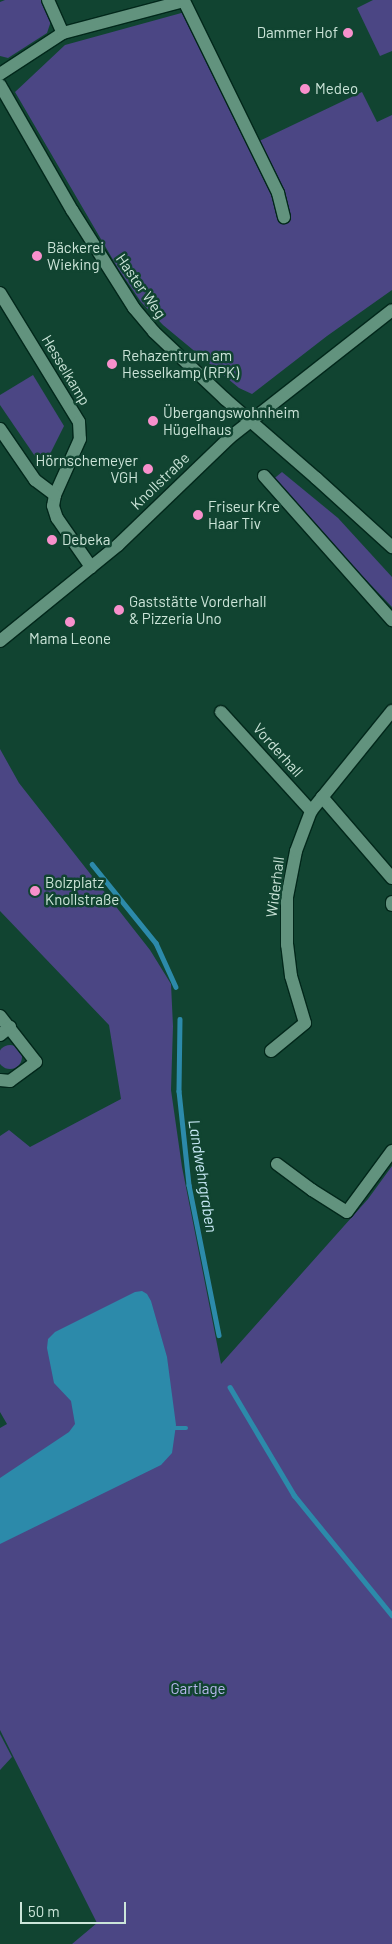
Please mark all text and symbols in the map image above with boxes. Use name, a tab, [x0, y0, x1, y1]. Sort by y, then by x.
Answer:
place label: Dammer Hof	[257, 24, 338, 42]
marker: Dammer Hof	[342, 27, 354, 39]
place label: Medeo	[315, 80, 358, 98]
marker: Medeo	[299, 83, 311, 95]
place label: Bäckerei Wieking	[47, 238, 104, 273]
marker: Bäckerei Wieking	[31, 250, 43, 262]
street label: Haster Weg	[112, 250, 170, 322]
street label: Hesselkamp	[38, 331, 94, 409]
place label: Rehazentrum am Hesselkamp (RPK)	[122, 346, 239, 381]
marker: Rehazentrum am Hesselkamp (RPK)	[106, 358, 118, 370]
place label: Übergangswohnheim Hügelhaus	[163, 403, 300, 438]
marker: Übergangswohnheim Hügelhaus	[147, 415, 159, 427]
street label: Knollstraße	[127, 449, 193, 513]
place label: Hörnschemeyer VGH	[35, 451, 138, 486]
marker: Hörnschemeyer VGH	[142, 463, 154, 475]
place label: Friseur Kre Haar Tiv	[208, 497, 280, 532]
marker: Friseur Kre Haar Tiv	[192, 509, 204, 521]
place label: Debeka	[62, 531, 110, 549]
marker: Debeka	[46, 534, 58, 546]
place label: Gaststätte Vorderhall & Pizzeria Uno	[129, 592, 266, 627]
marker: Gaststätte Vorderhall & Pizzeria Uno	[113, 604, 125, 616]
marker: Mama Leone	[64, 616, 76, 628]
place label: Mama Leone	[29, 630, 111, 648]
street label: Vorderhall	[249, 719, 307, 781]
street label: Widerhall	[262, 855, 288, 919]
place label: Bolzplatz Knollstraße	[45, 873, 119, 908]
marker: Bolzplatz Knollstraße	[29, 885, 41, 897]
water label: Landwehrgraben	[185, 1118, 221, 1234]
park label: Gartlage	[170, 1680, 226, 1698]
scale bar	[22, 1892, 129, 1924]
text: 50 m	[28, 1902, 60, 1920]

